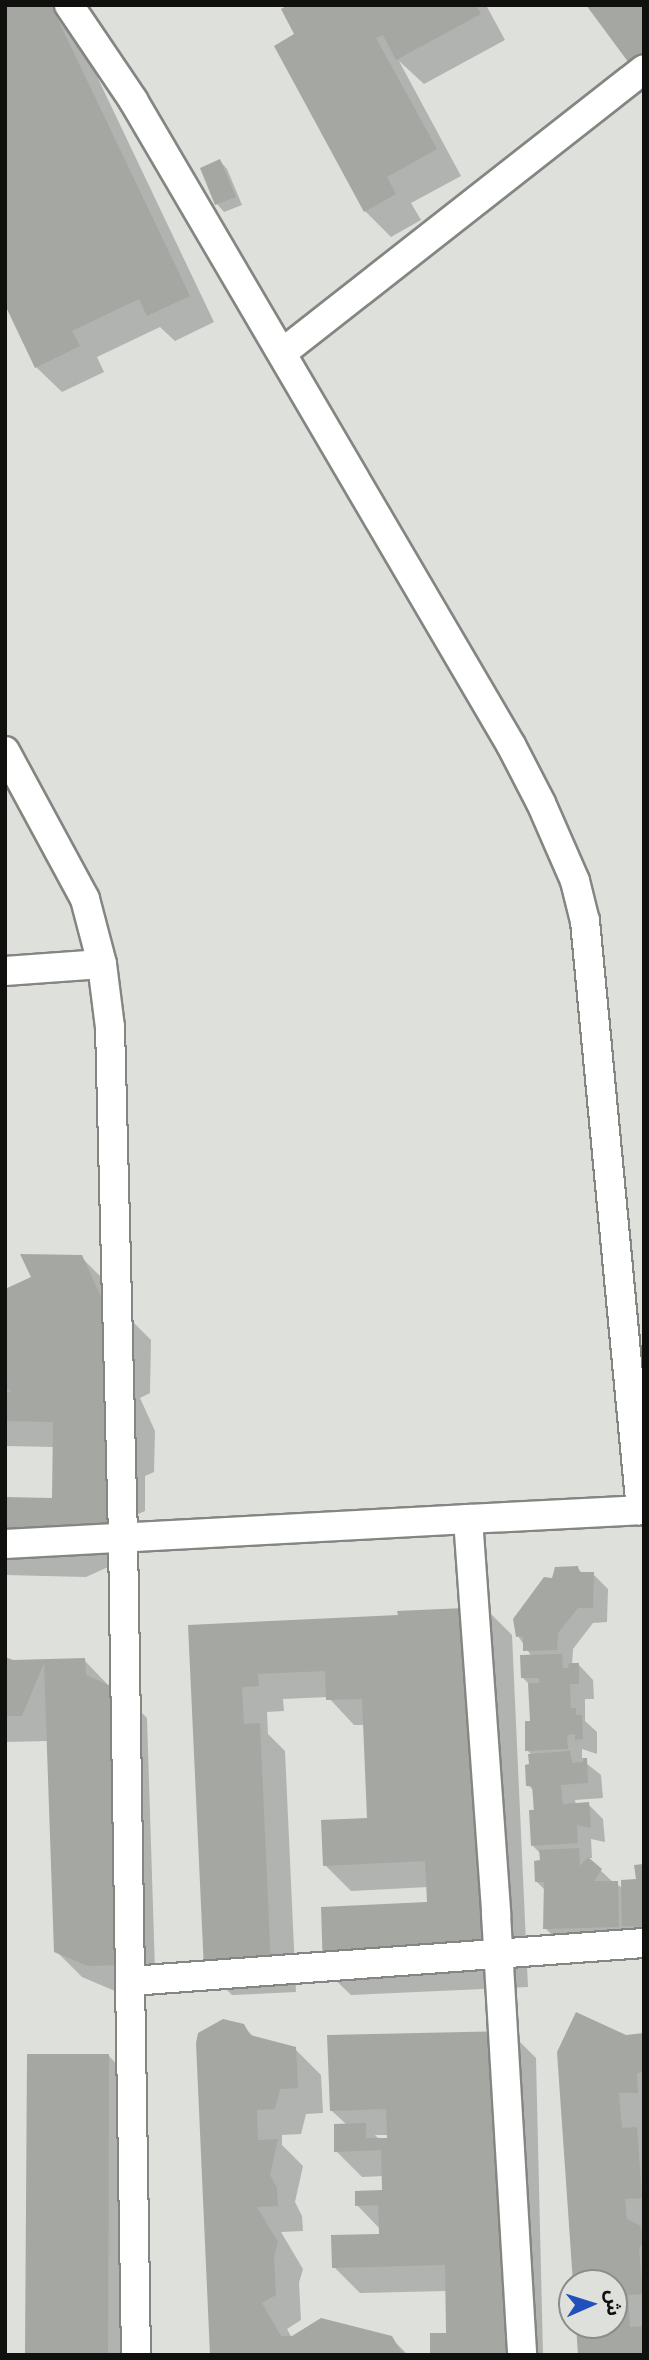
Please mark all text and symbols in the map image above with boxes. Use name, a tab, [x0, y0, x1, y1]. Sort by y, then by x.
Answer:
north arrow	[558, 2269, 628, 2339]
text: ش	[600, 2289, 625, 2317]

